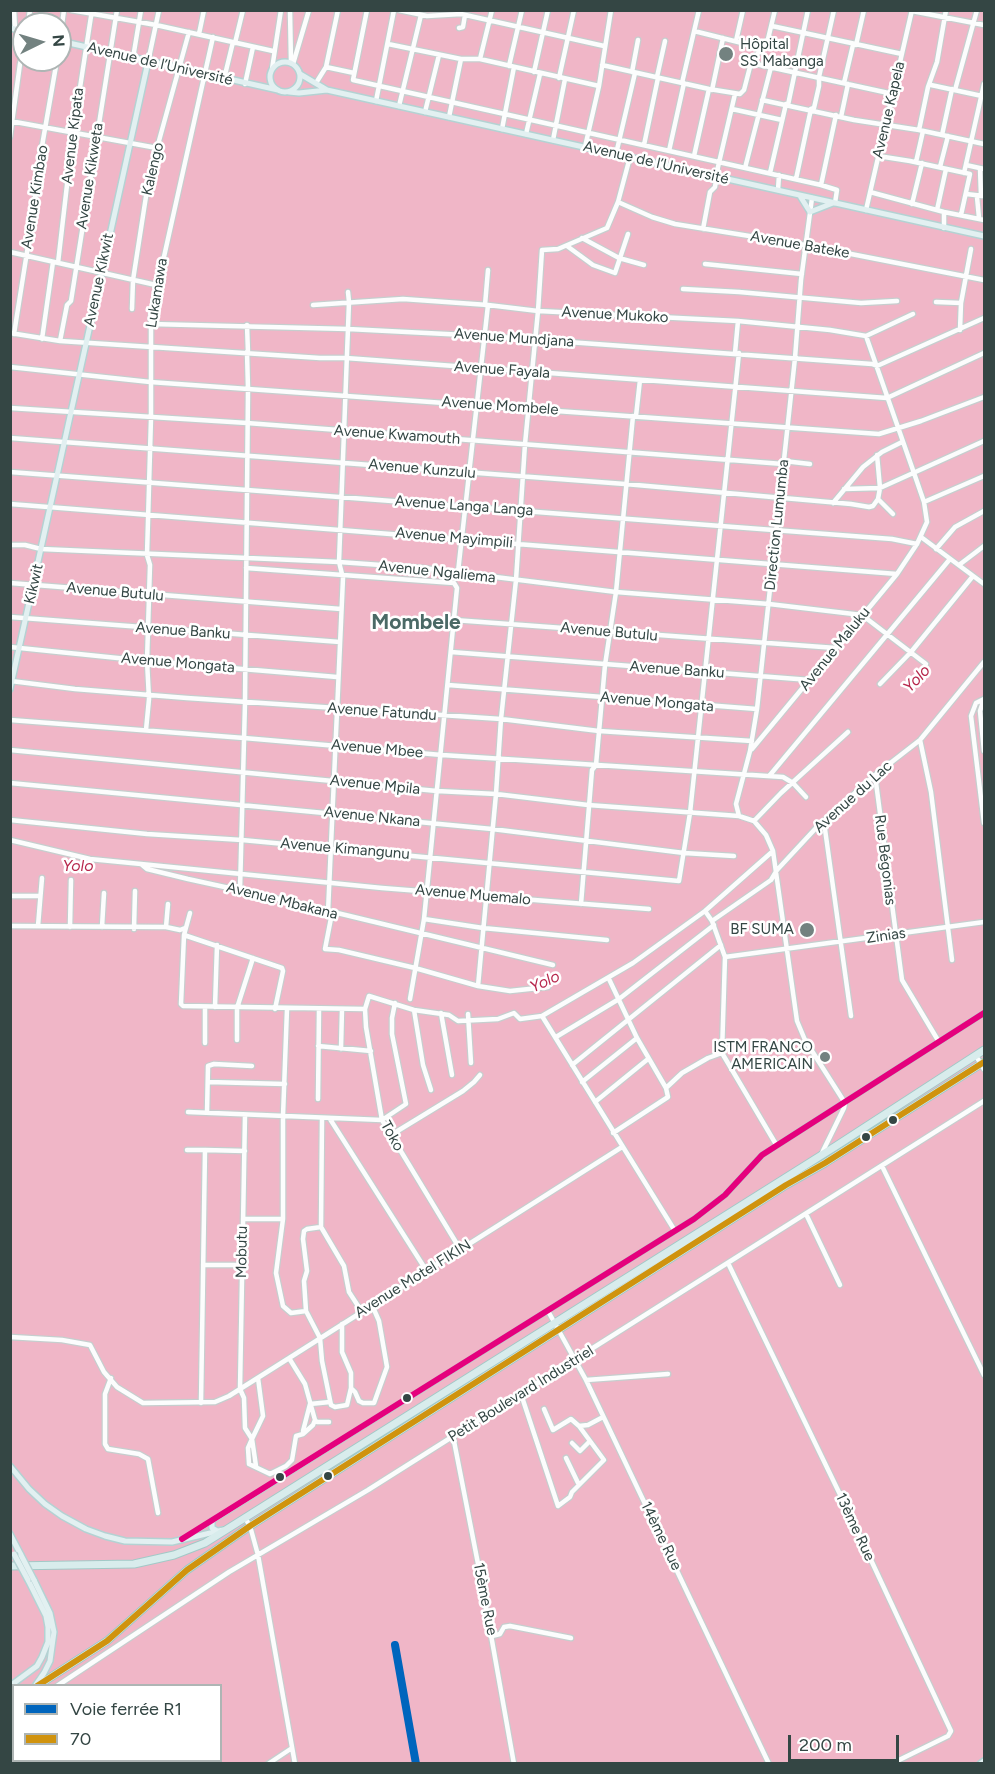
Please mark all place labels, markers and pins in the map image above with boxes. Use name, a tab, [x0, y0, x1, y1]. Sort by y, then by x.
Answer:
place label: Hôpital SS Mabanga	[740, 36, 824, 71]
marker: Hôpital SS Mabanga	[717, 45, 735, 63]
place label: BF SUMA	[730, 921, 794, 939]
marker: BF SUMA	[798, 921, 816, 939]
place label: ISTM FRANCO AMERICAIN	[713, 1039, 813, 1074]
marker: ISTM FRANCO AMERICAIN	[818, 1050, 832, 1064]
unlabelled marker	[887, 1114, 899, 1126]
unlabelled marker	[860, 1131, 872, 1143]
unlabelled marker	[401, 1392, 413, 1404]
unlabelled marker	[322, 1470, 334, 1482]
unlabelled marker	[274, 1471, 286, 1483]

